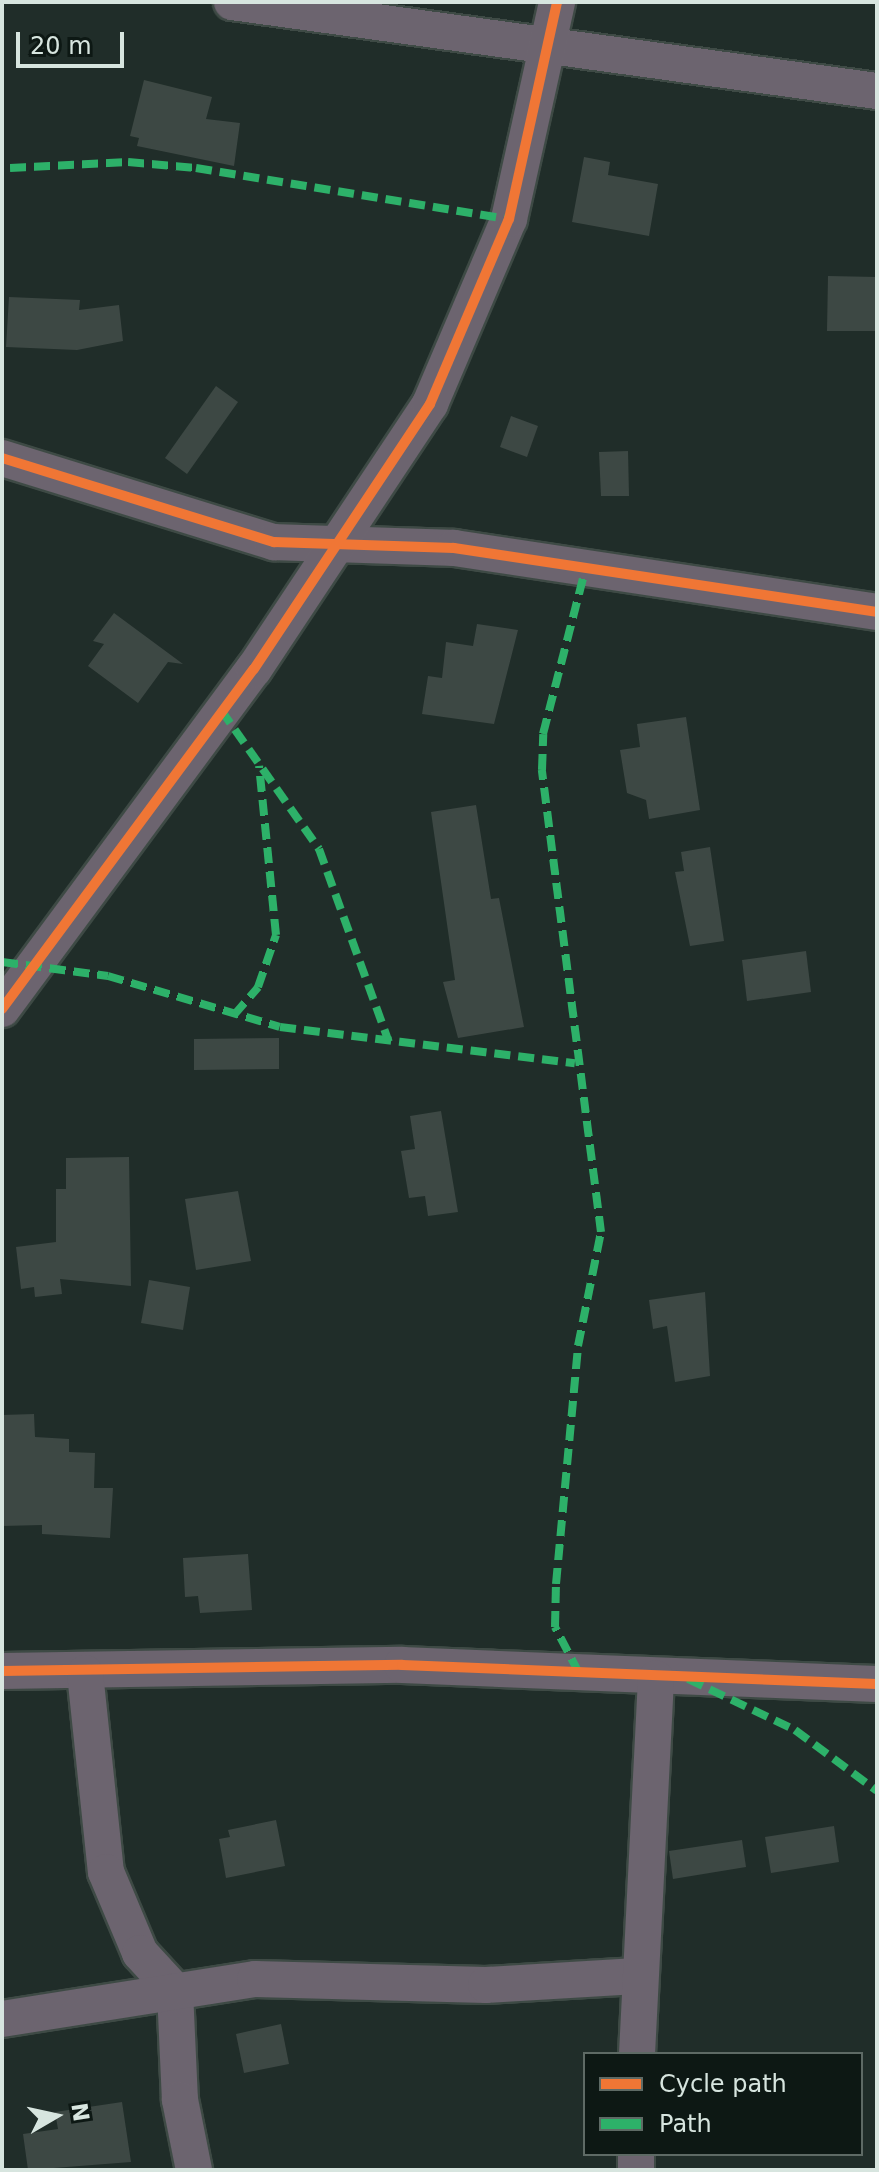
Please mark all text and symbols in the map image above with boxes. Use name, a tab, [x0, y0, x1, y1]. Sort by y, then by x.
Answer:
scale bar	[20, 16, 128, 66]
text: 20 m	[30, 32, 92, 60]
legend	[583, 2052, 863, 2156]
text: Cycle path	[659, 2070, 787, 2098]
north arrow	[16, 2076, 96, 2156]
text: N	[66, 2101, 94, 2123]
text: Path	[659, 2110, 712, 2138]

